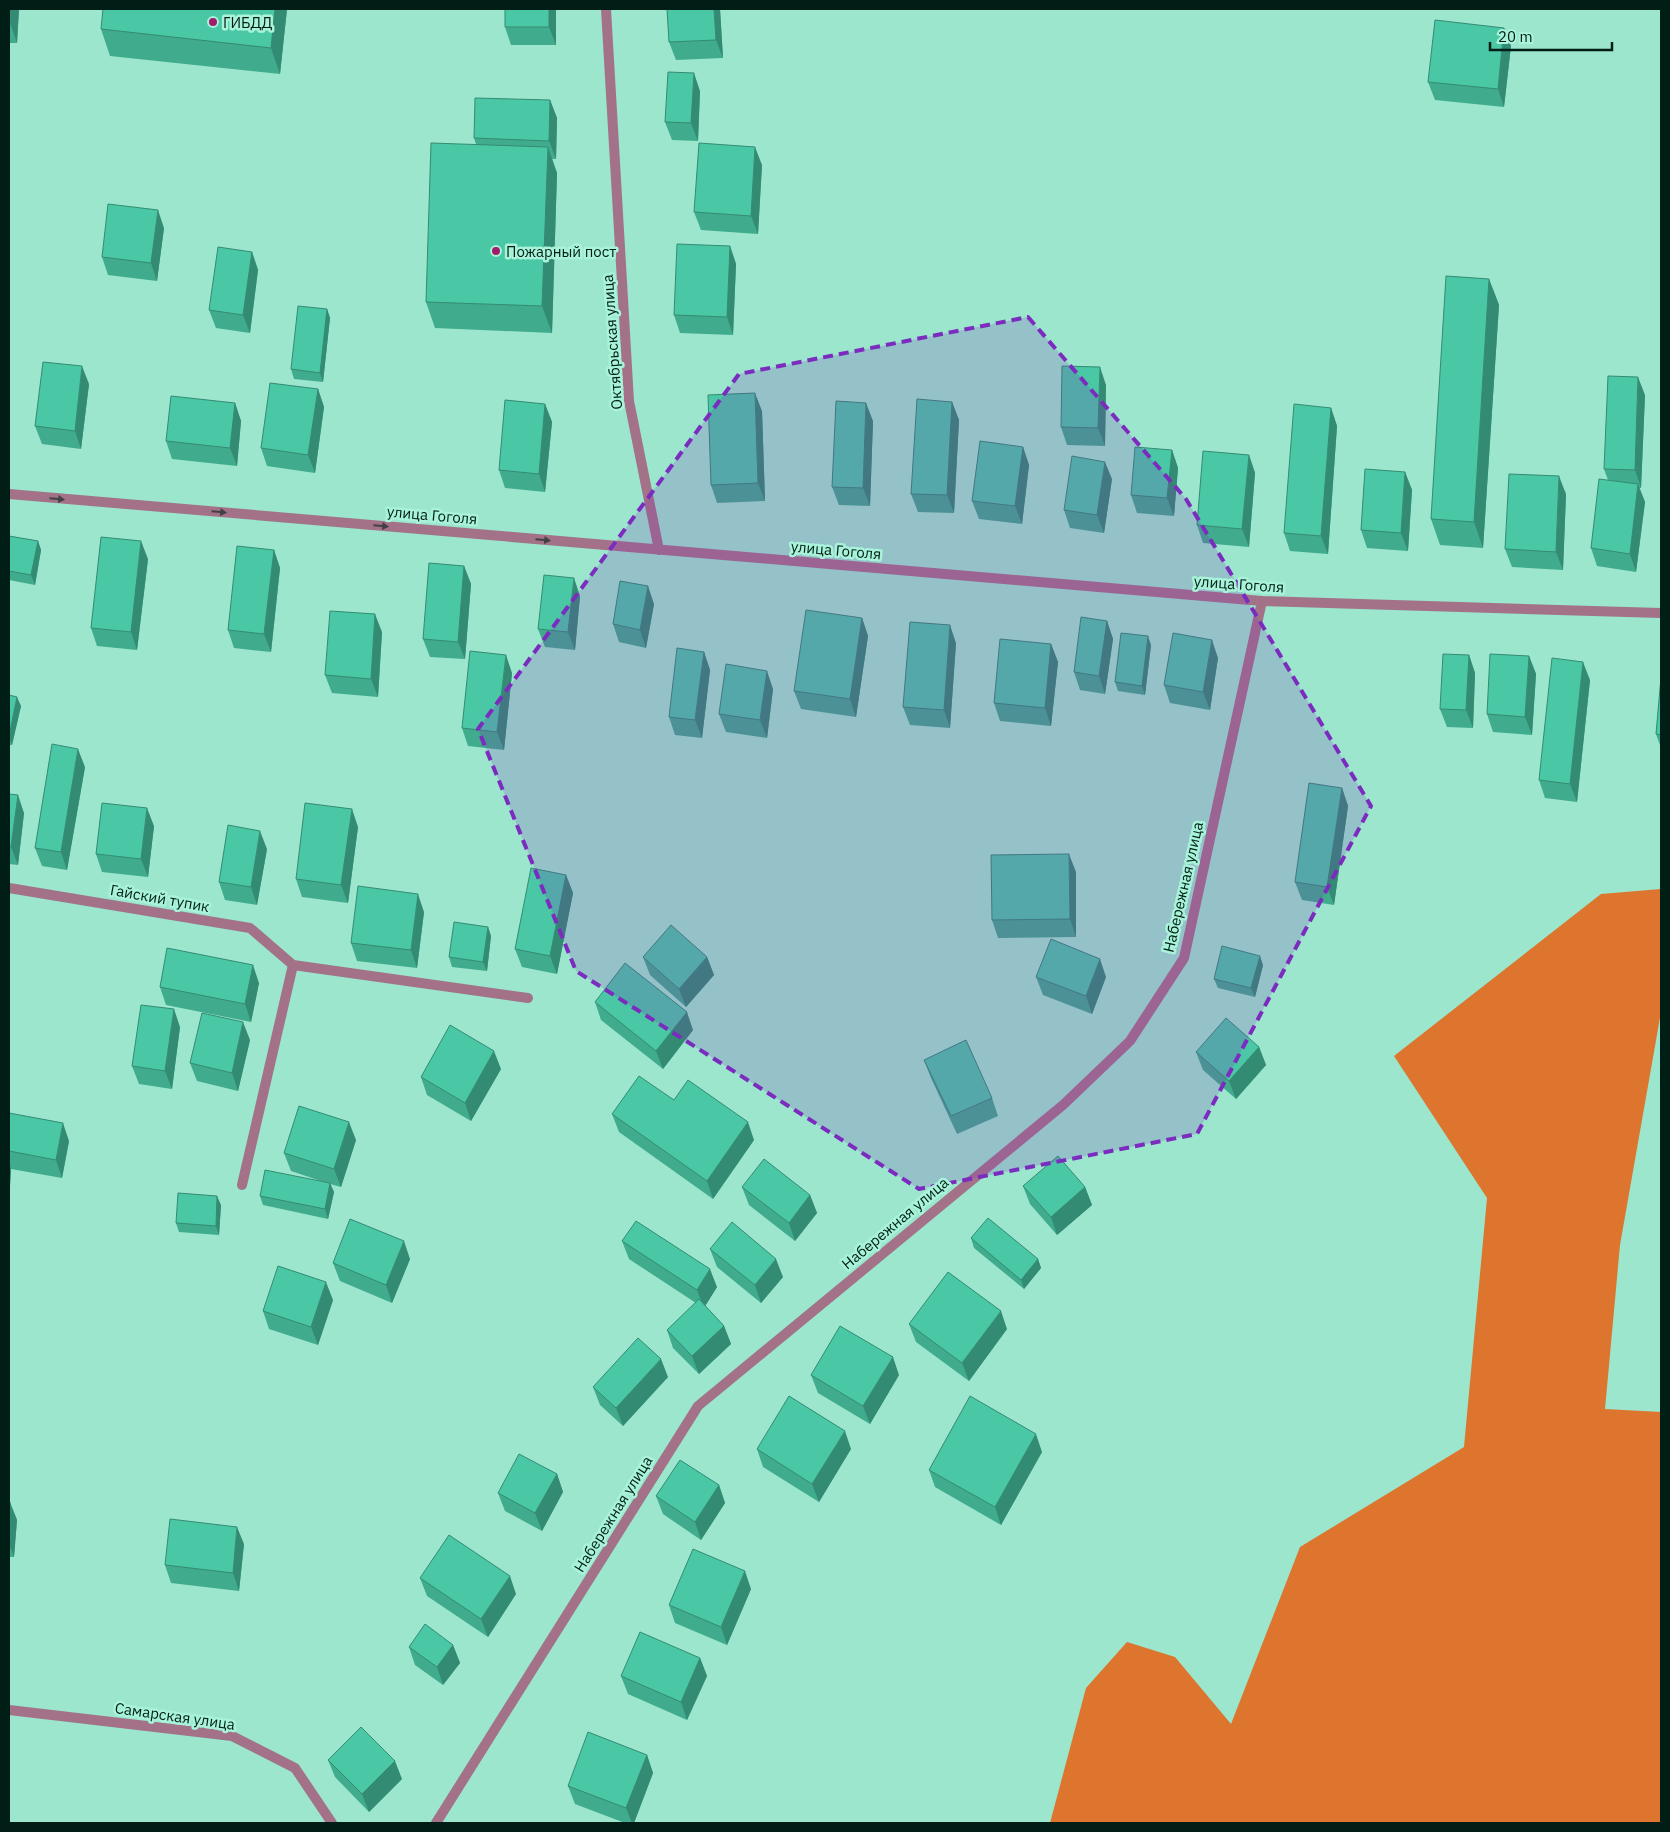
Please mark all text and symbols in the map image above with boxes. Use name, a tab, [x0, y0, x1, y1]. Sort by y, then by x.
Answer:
place label: ГИБДД	[223, 13, 273, 32]
marker: ГИБДД	[207, 16, 219, 28]
scale bar	[1490, 20, 1612, 52]
text: 20 m	[1498, 27, 1533, 46]
place label: Пожарный пост	[506, 242, 616, 261]
marker: Пожарный пост	[490, 245, 502, 257]
street label: Октябрьская улица	[598, 274, 626, 410]
one-way arrow	[50, 495, 66, 503]
street label: улица Гоголя	[386, 502, 478, 528]
one-way arrow	[212, 509, 228, 517]
one-way arrow	[373, 522, 389, 530]
one-way arrow	[535, 536, 551, 544]
street label: улица Гоголя	[790, 537, 882, 563]
street label: улица Гоголя	[1193, 571, 1285, 597]
street label: Набережная улица	[1159, 820, 1207, 954]
street label: Гайский тупик	[109, 880, 211, 916]
street label: Набережная улица	[838, 1173, 952, 1273]
street label: Набережная улица	[570, 1452, 656, 1576]
street label: Самарская улица	[114, 1698, 236, 1734]

